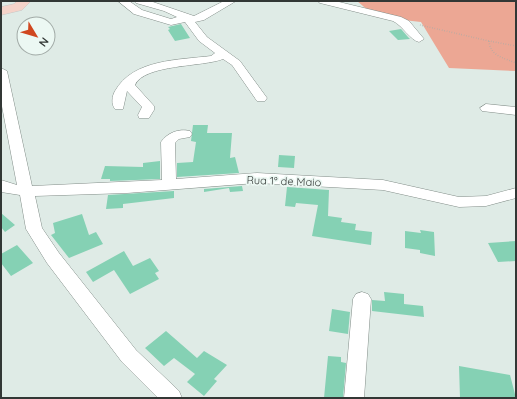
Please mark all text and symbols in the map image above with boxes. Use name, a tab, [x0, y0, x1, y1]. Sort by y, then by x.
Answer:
north arrow	[16, 16, 56, 56]
text: N	[36, 35, 52, 50]
street label: Rua 1° de Maio	[246, 173, 322, 189]

